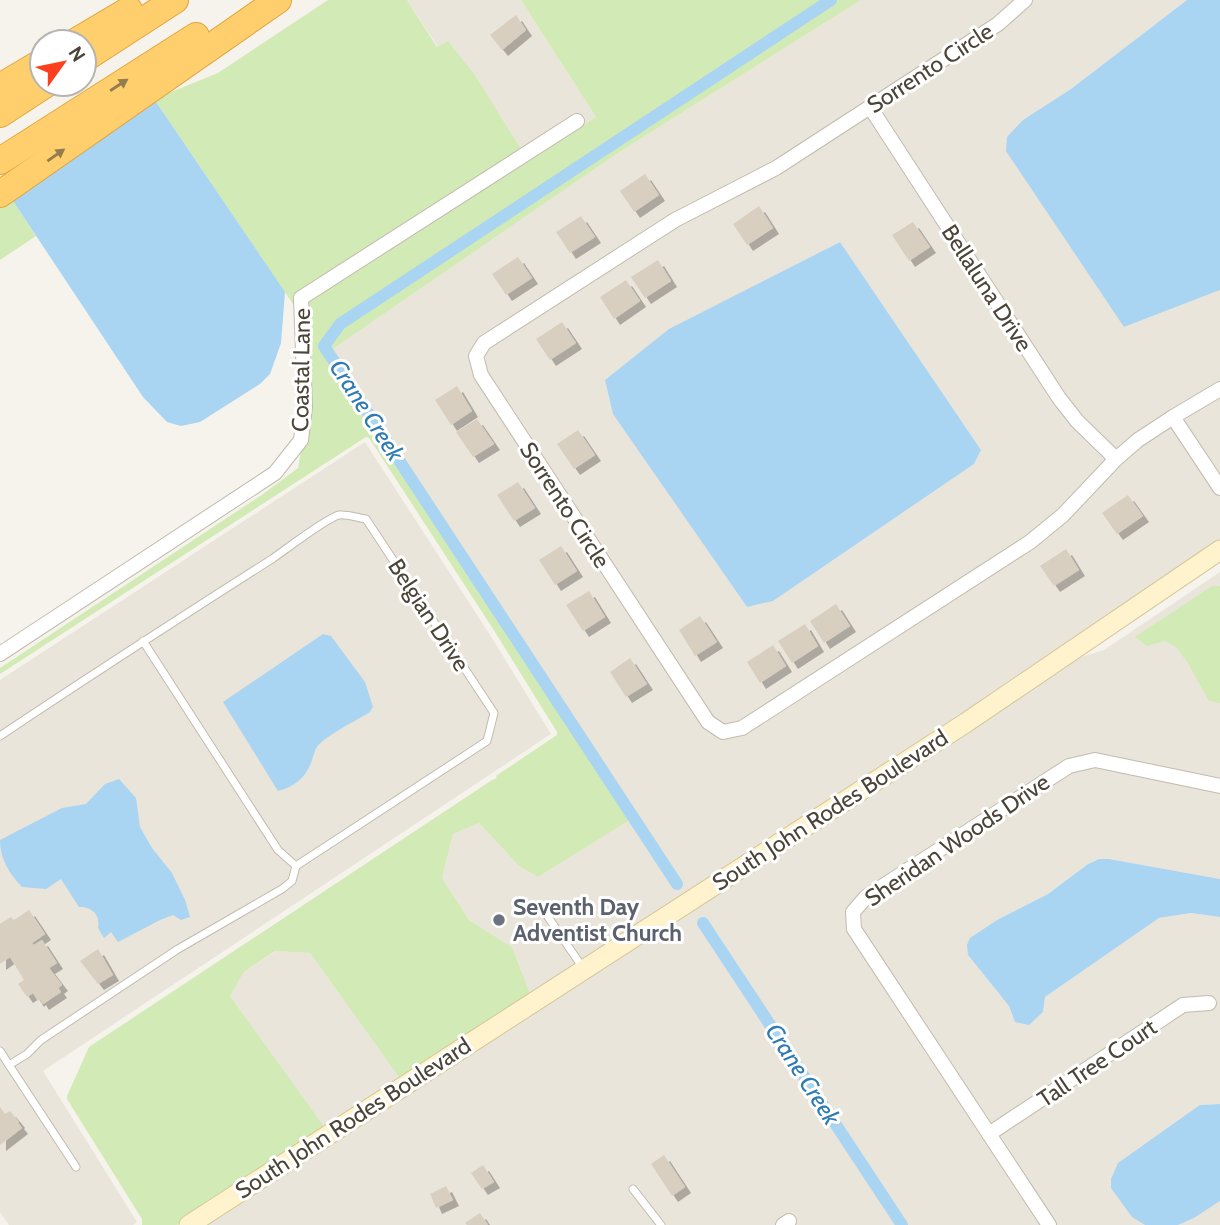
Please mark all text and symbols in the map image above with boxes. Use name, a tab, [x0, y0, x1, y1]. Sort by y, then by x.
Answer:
street label: Sorrento Circle	[862, 17, 998, 119]
north arrow	[28, 28, 98, 98]
text: N	[64, 42, 90, 66]
one-way arrow	[110, 79, 129, 92]
one-way arrow	[47, 148, 65, 162]
street label: Bellaluna Drive	[936, 219, 1038, 357]
street label: Coastal Lane	[286, 308, 316, 432]
water label: Crane Creek	[324, 354, 411, 467]
street label: Sorrento Circle	[514, 437, 616, 573]
street label: Belgian Drive	[382, 554, 476, 677]
street label: South John Rodes Boulevard	[707, 723, 953, 897]
street label: Sheridan Woods Drive	[859, 768, 1055, 912]
place label: Seventh Day Adventist Church	[513, 893, 682, 947]
marker: Seventh Day Adventist Church	[491, 912, 507, 928]
street label: Tall Tree Court	[1032, 1013, 1162, 1113]
water label: Crane Creek	[760, 1018, 847, 1131]
street label: South John Rodes Boulevard	[230, 1031, 476, 1205]

